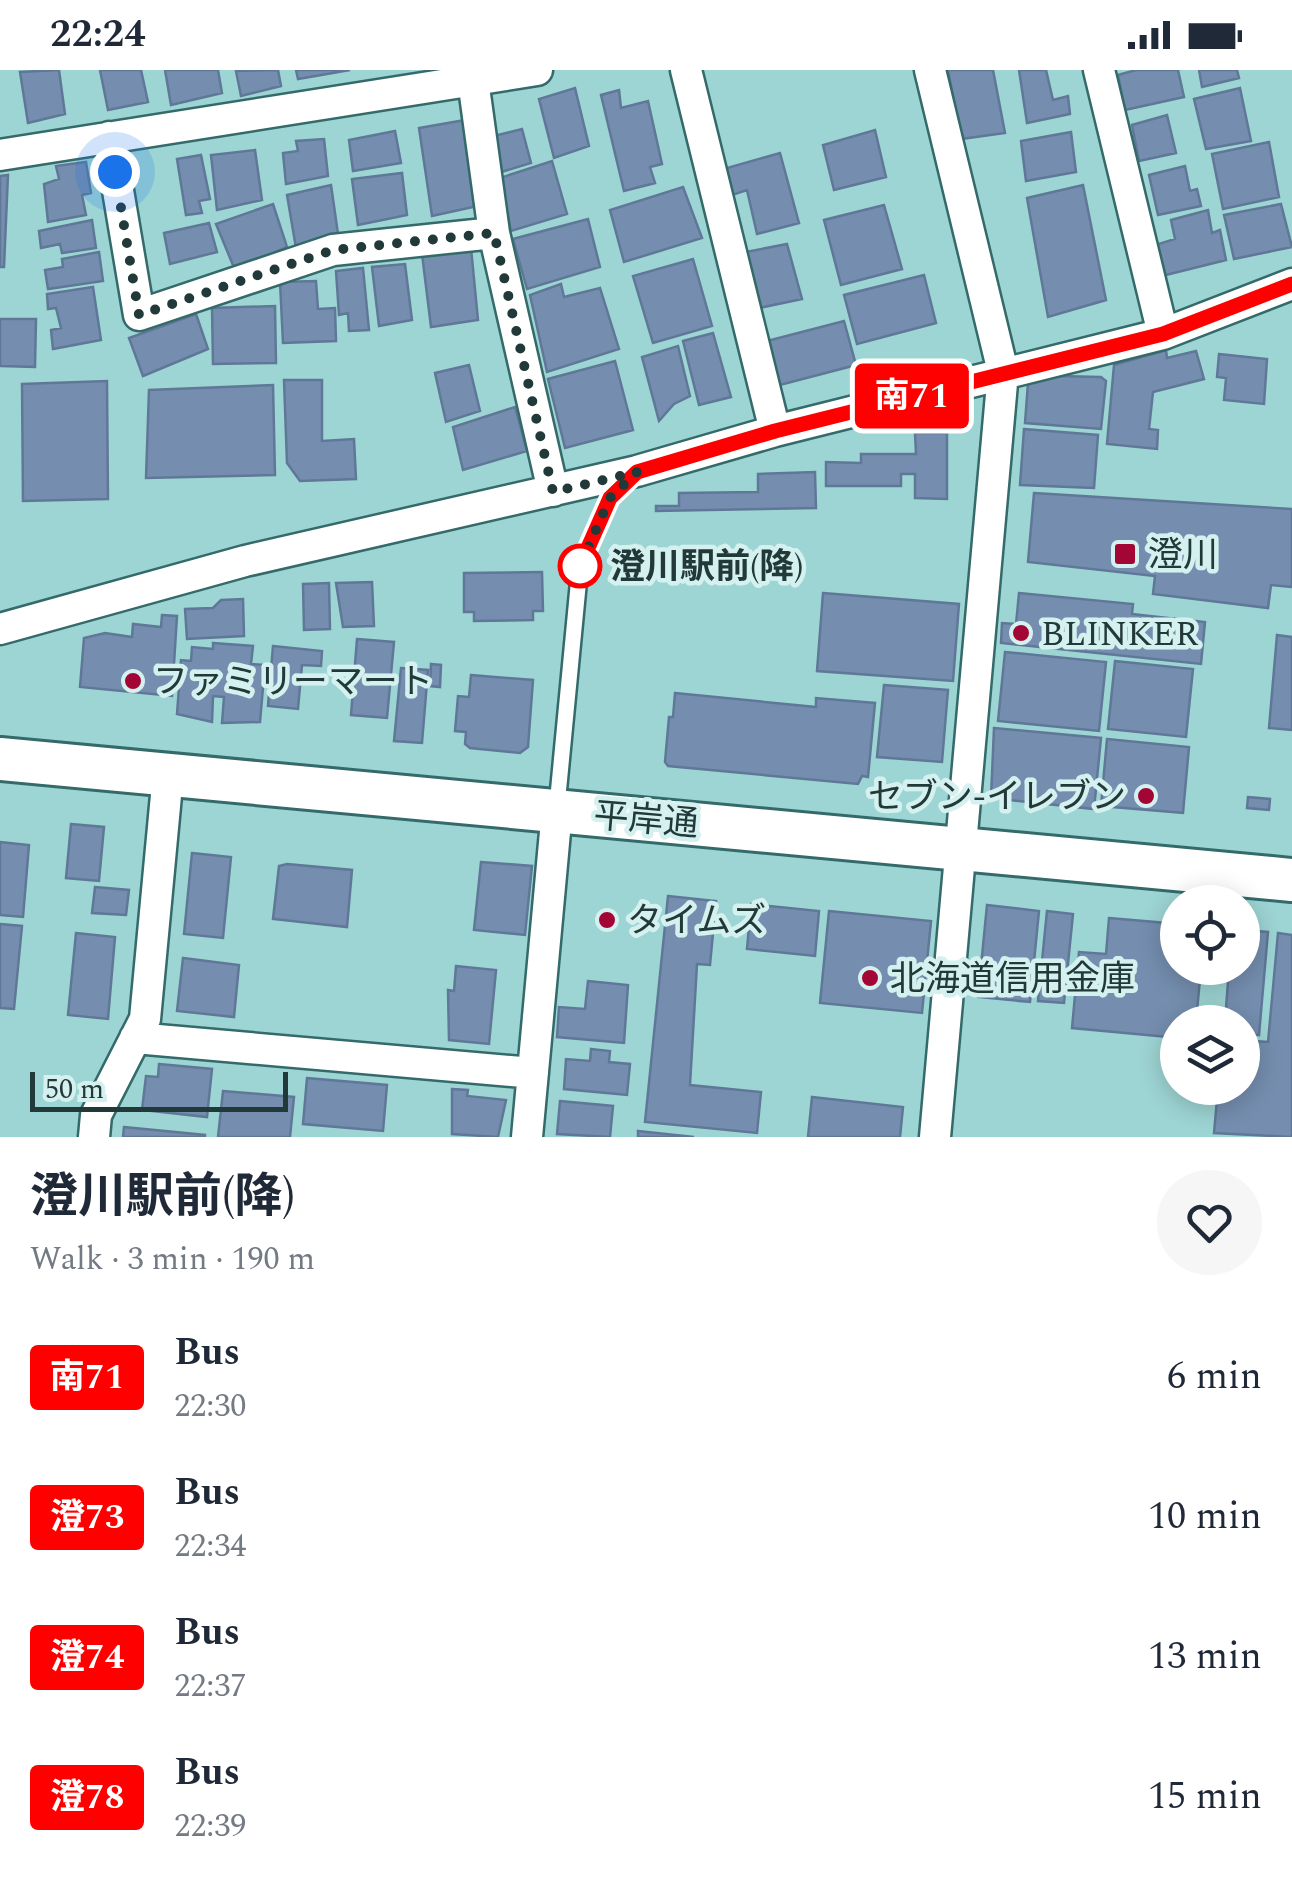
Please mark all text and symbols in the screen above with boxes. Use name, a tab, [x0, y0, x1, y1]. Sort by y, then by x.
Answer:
text: 22:24	[50, 6, 145, 64]
your location	[90, 147, 140, 197]
line badge: 南71	[854, 364, 970, 428]
text: 南71	[875, 370, 949, 423]
place label: 澄川	[1148, 529, 1218, 582]
place label: 澄川駅前(降)	[610, 541, 803, 594]
marker: 澄川	[1112, 541, 1138, 567]
marker: 澄川駅前(降)	[559, 545, 601, 587]
place label: BLINKER	[1041, 608, 1199, 661]
marker: BLINKER	[1010, 622, 1032, 644]
place label: ファミリーマート	[153, 656, 433, 709]
marker: ファミリーマート	[122, 670, 144, 692]
place label: セブン-イレブン	[868, 771, 1126, 824]
marker: セブン-イレブン	[1135, 785, 1157, 807]
street label: 平岸通	[591, 790, 700, 851]
map controls	[1160, 885, 1260, 1105]
button: locate	[1160, 885, 1260, 985]
place label: タイムズ	[627, 895, 766, 948]
marker: タイムズ	[596, 909, 618, 931]
place label: 北海道信用金庫	[890, 953, 1135, 1006]
marker: 北海道信用金庫	[859, 967, 881, 989]
button: layers	[1160, 1005, 1260, 1105]
scale bar	[30, 1067, 288, 1112]
text: 50 m	[45, 1068, 104, 1111]
text: 澄川駅前(降)	[30, 1161, 295, 1234]
button: heart	[1157, 1170, 1262, 1275]
text: Walk · 3 min · 190 m	[30, 1235, 315, 1284]
text: Bus	[174, 1324, 240, 1382]
text: 6 min	[1167, 1348, 1262, 1406]
text: 南71	[50, 1351, 124, 1404]
text: 22:30	[174, 1382, 246, 1431]
text: Bus	[174, 1464, 240, 1522]
text: 10 min	[1148, 1488, 1262, 1546]
text: 澄73	[50, 1491, 124, 1544]
text: 22:34	[174, 1522, 246, 1571]
text: Bus	[174, 1604, 240, 1662]
text: 13 min	[1148, 1628, 1262, 1686]
text: 澄74	[50, 1631, 124, 1684]
text: 22:37	[174, 1662, 246, 1711]
text: Bus	[174, 1744, 240, 1802]
text: 15 min	[1148, 1768, 1262, 1826]
text: 澄78	[50, 1771, 124, 1824]
text: 22:39	[174, 1802, 246, 1851]

